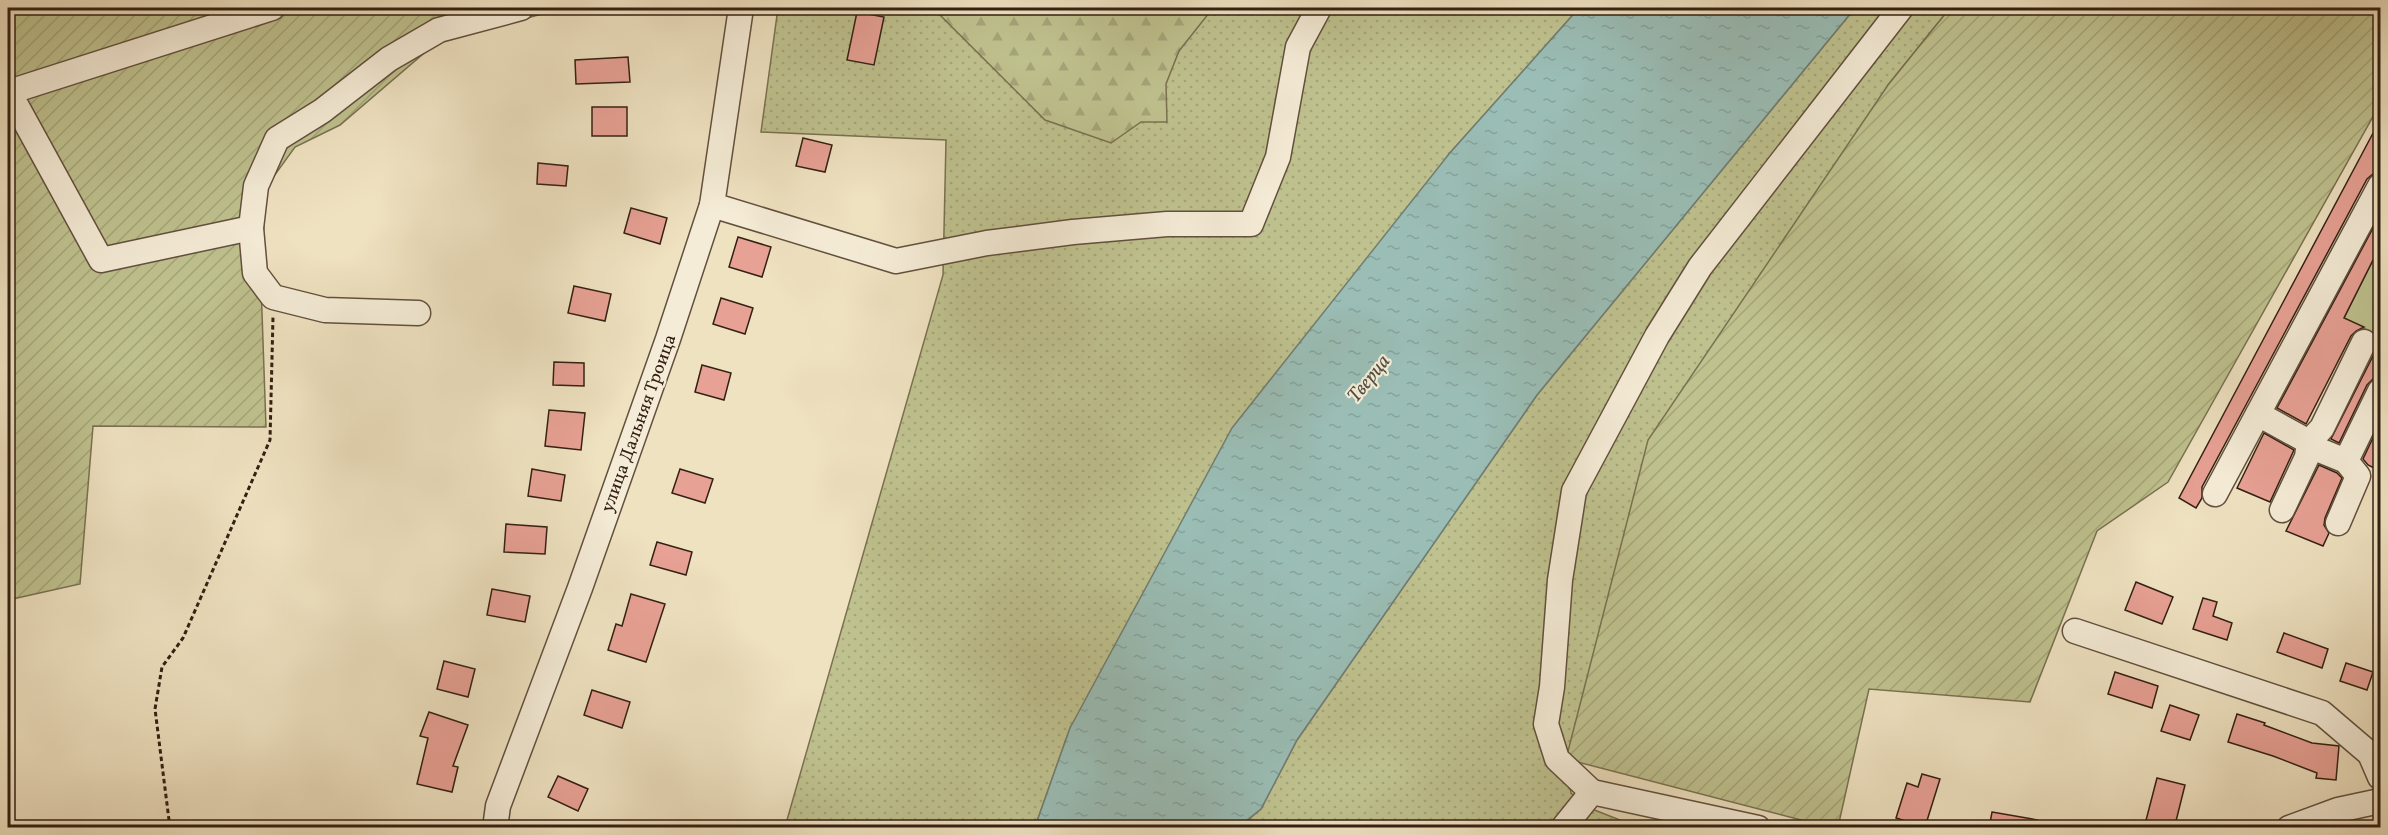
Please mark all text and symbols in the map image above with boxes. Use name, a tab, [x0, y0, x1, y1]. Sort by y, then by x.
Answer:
street label: улица Дальняя Троица	[596, 331, 683, 516]
water label: Тверца	[1342, 349, 1398, 409]

